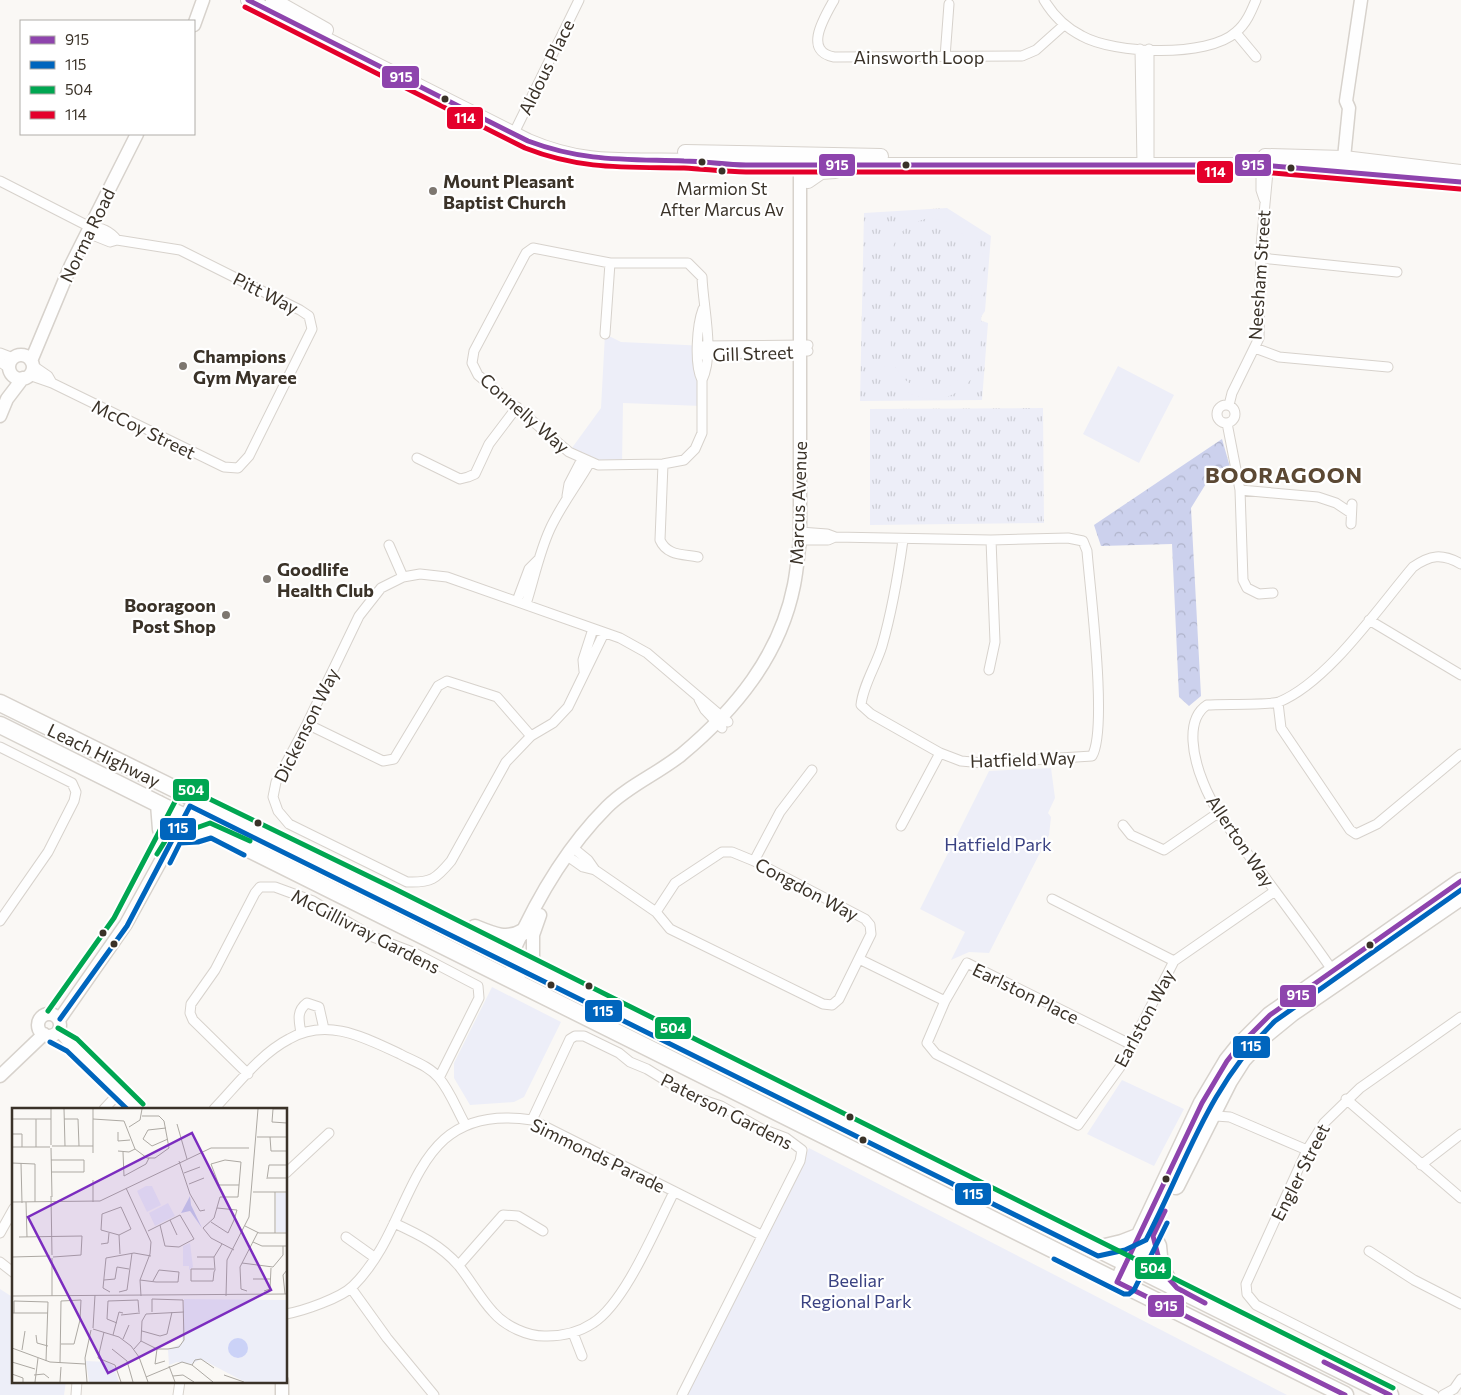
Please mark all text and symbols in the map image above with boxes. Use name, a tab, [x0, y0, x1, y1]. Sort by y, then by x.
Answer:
street label: Aldous Place	[513, 16, 579, 118]
legend	[20, 20, 195, 135]
text: 915	[65, 30, 89, 48]
street label: Ainsworth Loop	[853, 46, 985, 68]
text: 115	[65, 55, 86, 73]
line badge: 915	[381, 65, 420, 89]
text: 915	[389, 68, 413, 85]
text: 504	[65, 80, 92, 98]
unlabelled marker	[440, 94, 450, 104]
text: 114	[65, 105, 87, 123]
line badge: 114	[446, 106, 484, 130]
text: 114	[454, 109, 476, 126]
line badge: 915	[818, 153, 856, 177]
line badge: 915	[1234, 153, 1272, 177]
text: 915	[825, 156, 849, 173]
text: 915	[1241, 156, 1265, 173]
unlabelled marker	[697, 157, 707, 167]
unlabelled marker	[901, 160, 911, 170]
line badge: 114	[1196, 160, 1234, 184]
text: 114	[1204, 163, 1226, 180]
unlabelled marker	[1286, 163, 1296, 173]
marker: Marmion St After Marcus Av	[717, 166, 727, 176]
place label: Mount Pleasant Baptist Church	[443, 170, 575, 213]
place label: Marmion St After Marcus Av	[660, 178, 784, 220]
street label: Norma Road	[55, 184, 119, 286]
marker: Mount Pleasant Baptist Church	[427, 185, 439, 197]
street label: Neesham Street	[1243, 209, 1275, 341]
street label: Pitt Way	[230, 267, 302, 319]
street label: Gill Street	[712, 341, 794, 365]
place label: Champions Gym Myaree	[193, 345, 297, 388]
marker: Champions Gym Myaree	[177, 360, 189, 372]
street label: Connelly Way	[476, 368, 574, 458]
street label: McCoy Street	[89, 394, 199, 464]
street label: Marcus Avenue	[785, 441, 811, 565]
district label: BOORAGOON	[1205, 461, 1363, 488]
place label: Goodlife Health Club	[277, 558, 374, 601]
marker: Goodlife Health Club	[261, 573, 273, 585]
place label: Booragoon Post Shop	[124, 594, 216, 637]
marker: Booragoon Post Shop	[220, 609, 232, 621]
street label: Dickenson Way	[269, 664, 343, 786]
street label: Leach Highway	[44, 718, 164, 792]
street label: Hatfield Way	[970, 746, 1076, 772]
line badge: 504	[172, 778, 210, 802]
text: 504	[178, 781, 204, 798]
street label: Allerton Way	[1202, 791, 1280, 891]
line badge: 115	[159, 817, 197, 841]
unlabelled marker	[253, 818, 263, 828]
text: 115	[168, 819, 188, 836]
park label: Hatfield Park	[944, 833, 1052, 855]
street label: Congdon Way	[752, 853, 862, 925]
street label: McGillivray Gardens	[288, 884, 444, 978]
unlabelled marker	[98, 928, 108, 938]
unlabelled marker	[109, 939, 119, 949]
unlabelled marker	[1365, 940, 1375, 950]
street label: Earlston Place	[969, 958, 1083, 1028]
street label: Earlston Way	[1109, 965, 1179, 1071]
unlabelled marker	[546, 980, 556, 990]
unlabelled marker	[584, 981, 594, 991]
line badge: 915	[1279, 984, 1317, 1008]
text: 915	[1286, 986, 1310, 1003]
line badge: 115	[584, 999, 623, 1023]
text: 115	[593, 1002, 613, 1019]
line badge: 504	[654, 1016, 692, 1040]
text: 504	[660, 1019, 686, 1036]
line badge: 115	[1232, 1035, 1271, 1059]
text: 115	[1241, 1037, 1261, 1054]
street label: Paterson Gardens	[657, 1068, 797, 1154]
inset map	[12, 1108, 288, 1382]
unlabelled marker	[845, 1112, 855, 1122]
street label: Simmonds Parade	[527, 1113, 669, 1197]
street label: Engler Street	[1266, 1120, 1334, 1224]
unlabelled marker	[858, 1135, 868, 1145]
unlabelled marker	[1161, 1174, 1171, 1184]
line badge: 115	[954, 1182, 992, 1206]
text: 115	[963, 1185, 983, 1202]
line badge: 504	[1134, 1256, 1172, 1280]
text: 504	[1140, 1259, 1166, 1276]
park label: Beeliar Regional Park	[800, 1269, 912, 1312]
line badge: 915	[1147, 1294, 1185, 1318]
text: 915	[1154, 1297, 1178, 1314]

